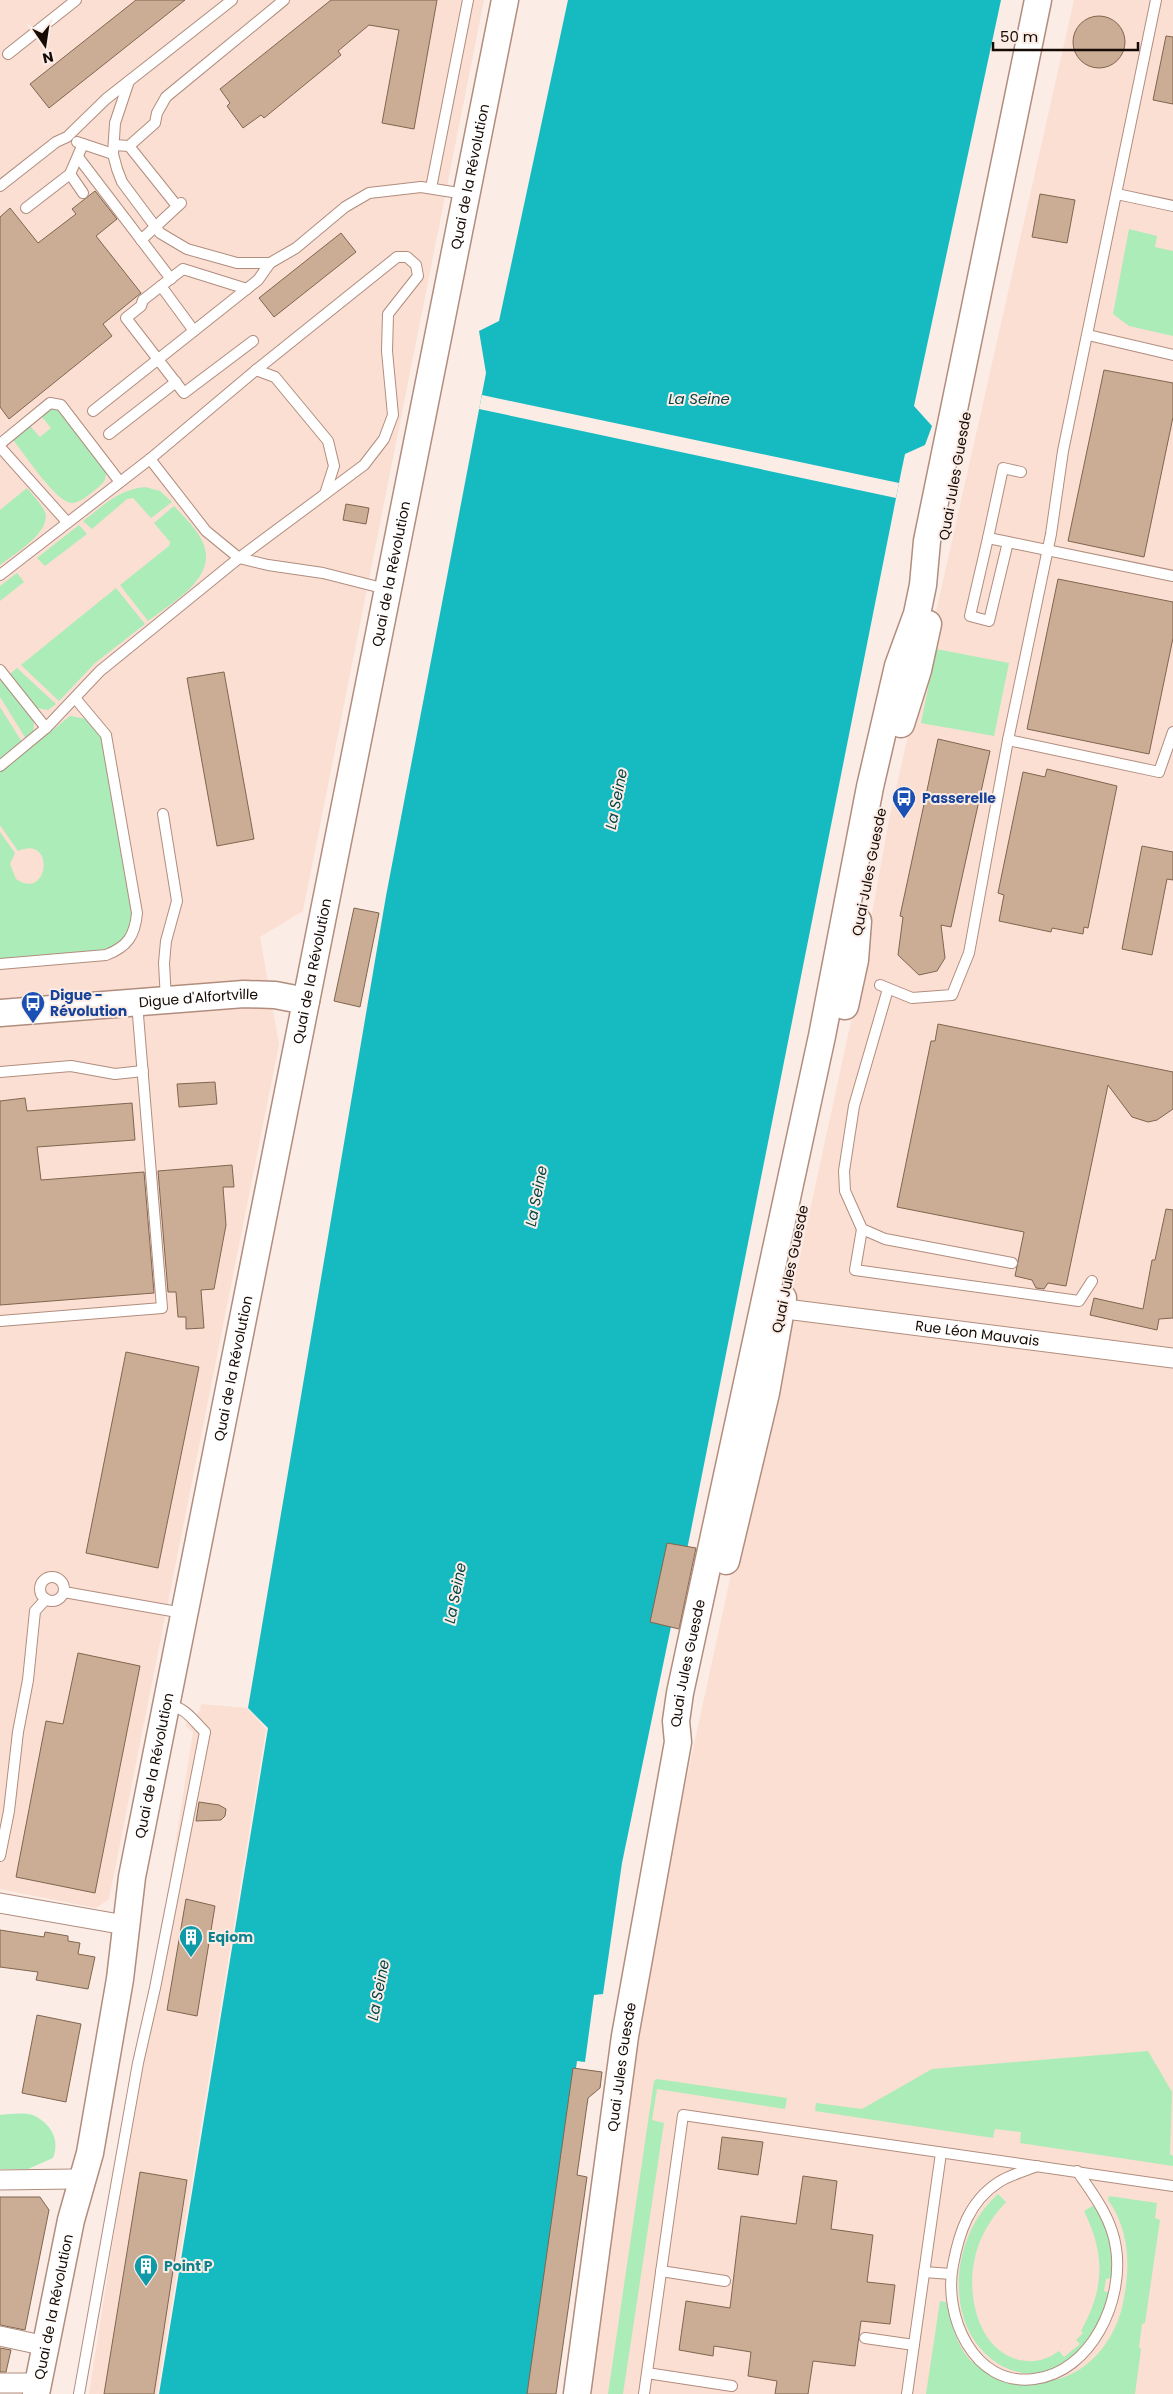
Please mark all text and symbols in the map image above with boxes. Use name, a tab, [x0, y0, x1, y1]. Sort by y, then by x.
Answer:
north arrow	[20, 20, 70, 70]
scale bar	[993, 20, 1138, 52]
text: 50 m	[1000, 26, 1038, 47]
text: N	[41, 47, 55, 69]
street label: Quai de la Révolution	[446, 102, 494, 251]
water label: La Seine	[668, 388, 730, 409]
street label: Quai Jules Guesde	[934, 410, 976, 542]
street label: Quai de la Révolution	[367, 499, 415, 649]
water label: La Seine	[600, 767, 632, 831]
bus stop icon: Passerelle	[891, 785, 917, 819]
place label: Passerelle	[922, 788, 996, 808]
street label: Quai Jules Guesde	[847, 806, 891, 938]
street label: Quai de la Révolution	[288, 896, 336, 1046]
street label: Digue d'Alfortville	[138, 984, 259, 1012]
place label: Digue - Révolution	[50, 985, 127, 1021]
bus stop icon: Digue - Révolution	[20, 990, 46, 1024]
water label: La Seine	[520, 1164, 552, 1228]
street label: Quai Jules Guesde	[767, 1203, 813, 1335]
street label: Quai de la Révolution	[209, 1294, 257, 1443]
street label: Rue Léon Mauvais	[914, 1315, 1041, 1351]
water label: La Seine	[439, 1561, 471, 1625]
street label: Quai Jules Guesde	[666, 1597, 710, 1728]
street label: Quai de la Révolution	[130, 1691, 178, 1840]
building icon: Eqiom	[178, 1924, 204, 1958]
place label: Eqiom	[208, 1927, 253, 1947]
water label: La Seine	[362, 1958, 394, 2022]
street label: Quai Jules Guesde	[602, 2001, 641, 2133]
street label: Quai de la Révolution	[29, 2232, 78, 2381]
building icon: Point P	[133, 2253, 159, 2287]
place label: Point P	[164, 2256, 213, 2276]

